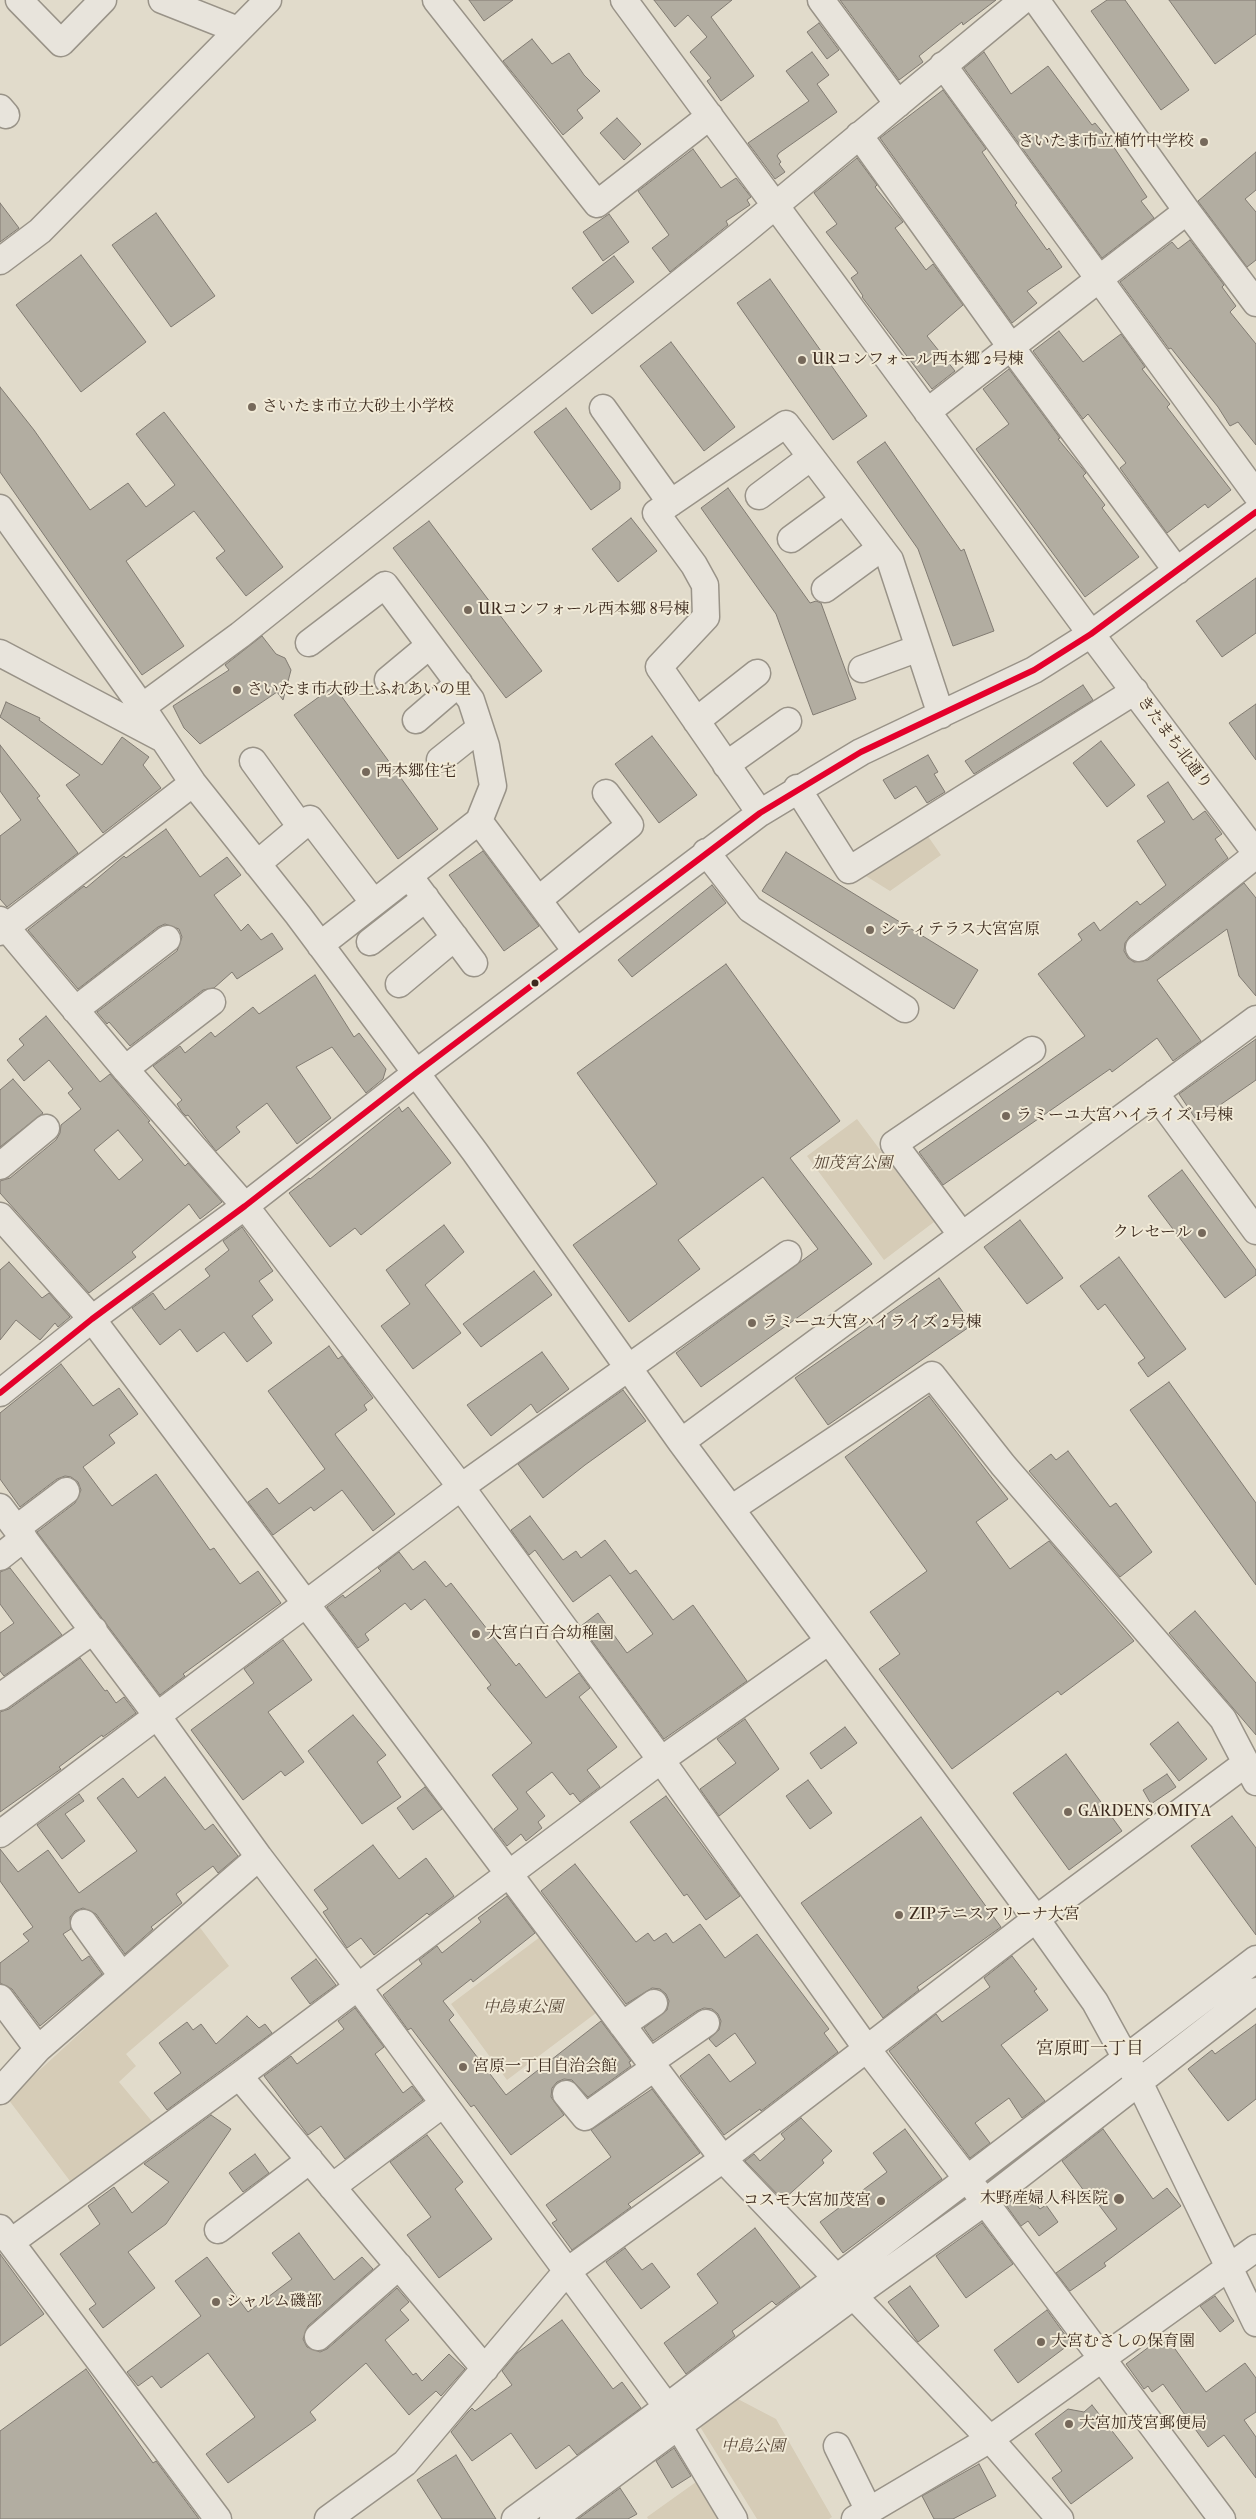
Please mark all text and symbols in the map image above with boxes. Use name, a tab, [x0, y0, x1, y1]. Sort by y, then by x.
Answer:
place label: さいたま市立植竹中学校	[1018, 132, 1194, 152]
marker: さいたま市立植竹中学校	[1198, 136, 1210, 148]
place label: URコンフォール西本郷 2号棟	[812, 350, 1024, 370]
marker: URコンフォール西本郷 2号棟	[796, 354, 808, 366]
place label: さいたま市立大砂土小学校	[262, 397, 454, 417]
marker: さいたま市立大砂土小学校	[246, 401, 258, 413]
place label: URコンフォール西本郷 8号棟	[478, 600, 689, 620]
marker: URコンフォール西本郷 8号棟	[462, 604, 474, 616]
place label: さいたま市大砂土ふれあいの里	[247, 680, 471, 700]
marker: さいたま市大砂土ふれあいの里	[231, 684, 243, 696]
street label: きたまち北通り	[1133, 692, 1215, 794]
place label: 西本郷住宅	[376, 762, 456, 782]
marker: 西本郷住宅	[360, 766, 372, 778]
place label: シティテラス大宮宮原	[880, 920, 1040, 940]
marker: シティテラス大宮宮原	[864, 924, 876, 936]
unlabelled marker	[530, 978, 540, 988]
place label: ラミーユ大宮ハイライズ 1号棟	[1016, 1106, 1233, 1126]
marker: ラミーユ大宮ハイライズ 1号棟	[1000, 1110, 1012, 1122]
park label: 加茂宮公園	[812, 1154, 892, 1174]
place label: クレセール	[1113, 1223, 1192, 1243]
marker: クレセール	[1196, 1227, 1208, 1239]
place label: ラミーユ大宮ハイライズ 2号棟	[762, 1313, 982, 1333]
marker: ラミーユ大宮ハイライズ 2号棟	[746, 1317, 758, 1329]
place label: 大宮白百合幼稚園	[486, 1624, 614, 1644]
marker: 大宮白百合幼稚園	[470, 1628, 482, 1640]
place label: GARDENS OMIYA	[1078, 1802, 1211, 1822]
marker: GARDENS OMIYA	[1062, 1806, 1074, 1818]
place label: ZIPテニスアリーナ大宮	[909, 1905, 1080, 1925]
marker: ZIPテニスアリーナ大宮	[893, 1909, 905, 1921]
park label: 中島東公園	[483, 1998, 563, 2018]
district label: 宮原町一丁目	[1036, 2039, 1144, 2061]
place label: 宮原一丁目自治会館	[473, 2057, 617, 2077]
marker: 宮原一丁目自治会館	[457, 2061, 469, 2073]
place label: 木野産婦人科医院	[980, 2189, 1108, 2209]
place label: コスモ大宮加茂宮	[743, 2191, 871, 2211]
marker: 木野産婦人科医院	[1112, 2192, 1126, 2206]
marker: コスモ大宮加茂宮	[875, 2195, 887, 2207]
place label: シャルム磯部	[226, 2292, 322, 2312]
marker: シャルム磯部	[210, 2296, 222, 2308]
place label: 大宮むさしの保育園	[1051, 2332, 1195, 2352]
marker: 大宮むさしの保育園	[1035, 2336, 1047, 2348]
place label: 大宮加茂宮郵便局	[1079, 2414, 1207, 2434]
marker: 大宮加茂宮郵便局	[1063, 2418, 1075, 2430]
park label: 中島公園	[721, 2437, 785, 2457]

